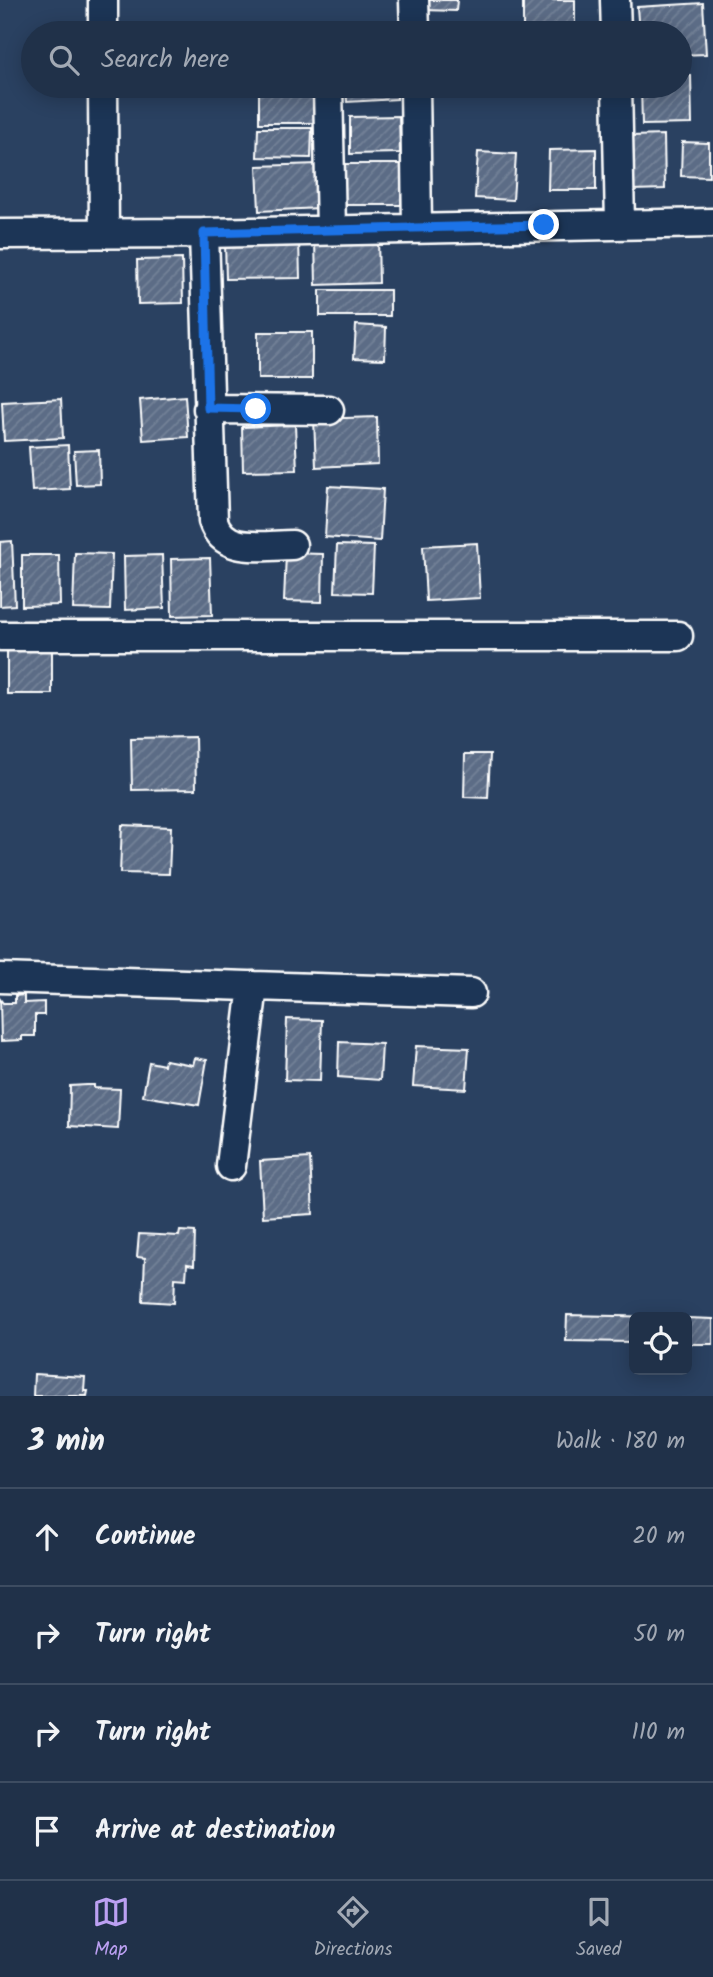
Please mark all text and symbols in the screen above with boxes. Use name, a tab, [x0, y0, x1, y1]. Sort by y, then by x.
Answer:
search box	[21, 21, 692, 98]
text: Search here	[101, 39, 229, 81]
icon: search	[45, 41, 83, 79]
route end	[528, 209, 559, 240]
route start	[240, 393, 271, 424]
map controls	[629, 1312, 692, 1375]
button: locate	[629, 1312, 692, 1375]
text: 3 min	[28, 1418, 105, 1466]
text: Walk · 180 m	[556, 1424, 685, 1460]
text: Continue	[95, 1516, 196, 1558]
icon: ahead	[28, 1518, 66, 1556]
text: 20 m	[633, 1519, 685, 1555]
text: Turn right	[95, 1614, 211, 1656]
icon: right	[28, 1616, 66, 1654]
text: 50 m	[634, 1617, 685, 1653]
text: Turn right	[95, 1712, 211, 1754]
icon: right	[28, 1714, 66, 1752]
text: 110 m	[632, 1715, 685, 1751]
text: Arrive at destination	[95, 1810, 335, 1852]
icon: arrive	[28, 1812, 66, 1850]
tab: Map	[92, 1893, 130, 1965]
tab: Directions	[314, 1893, 392, 1965]
tab: Saved	[576, 1893, 621, 1965]

